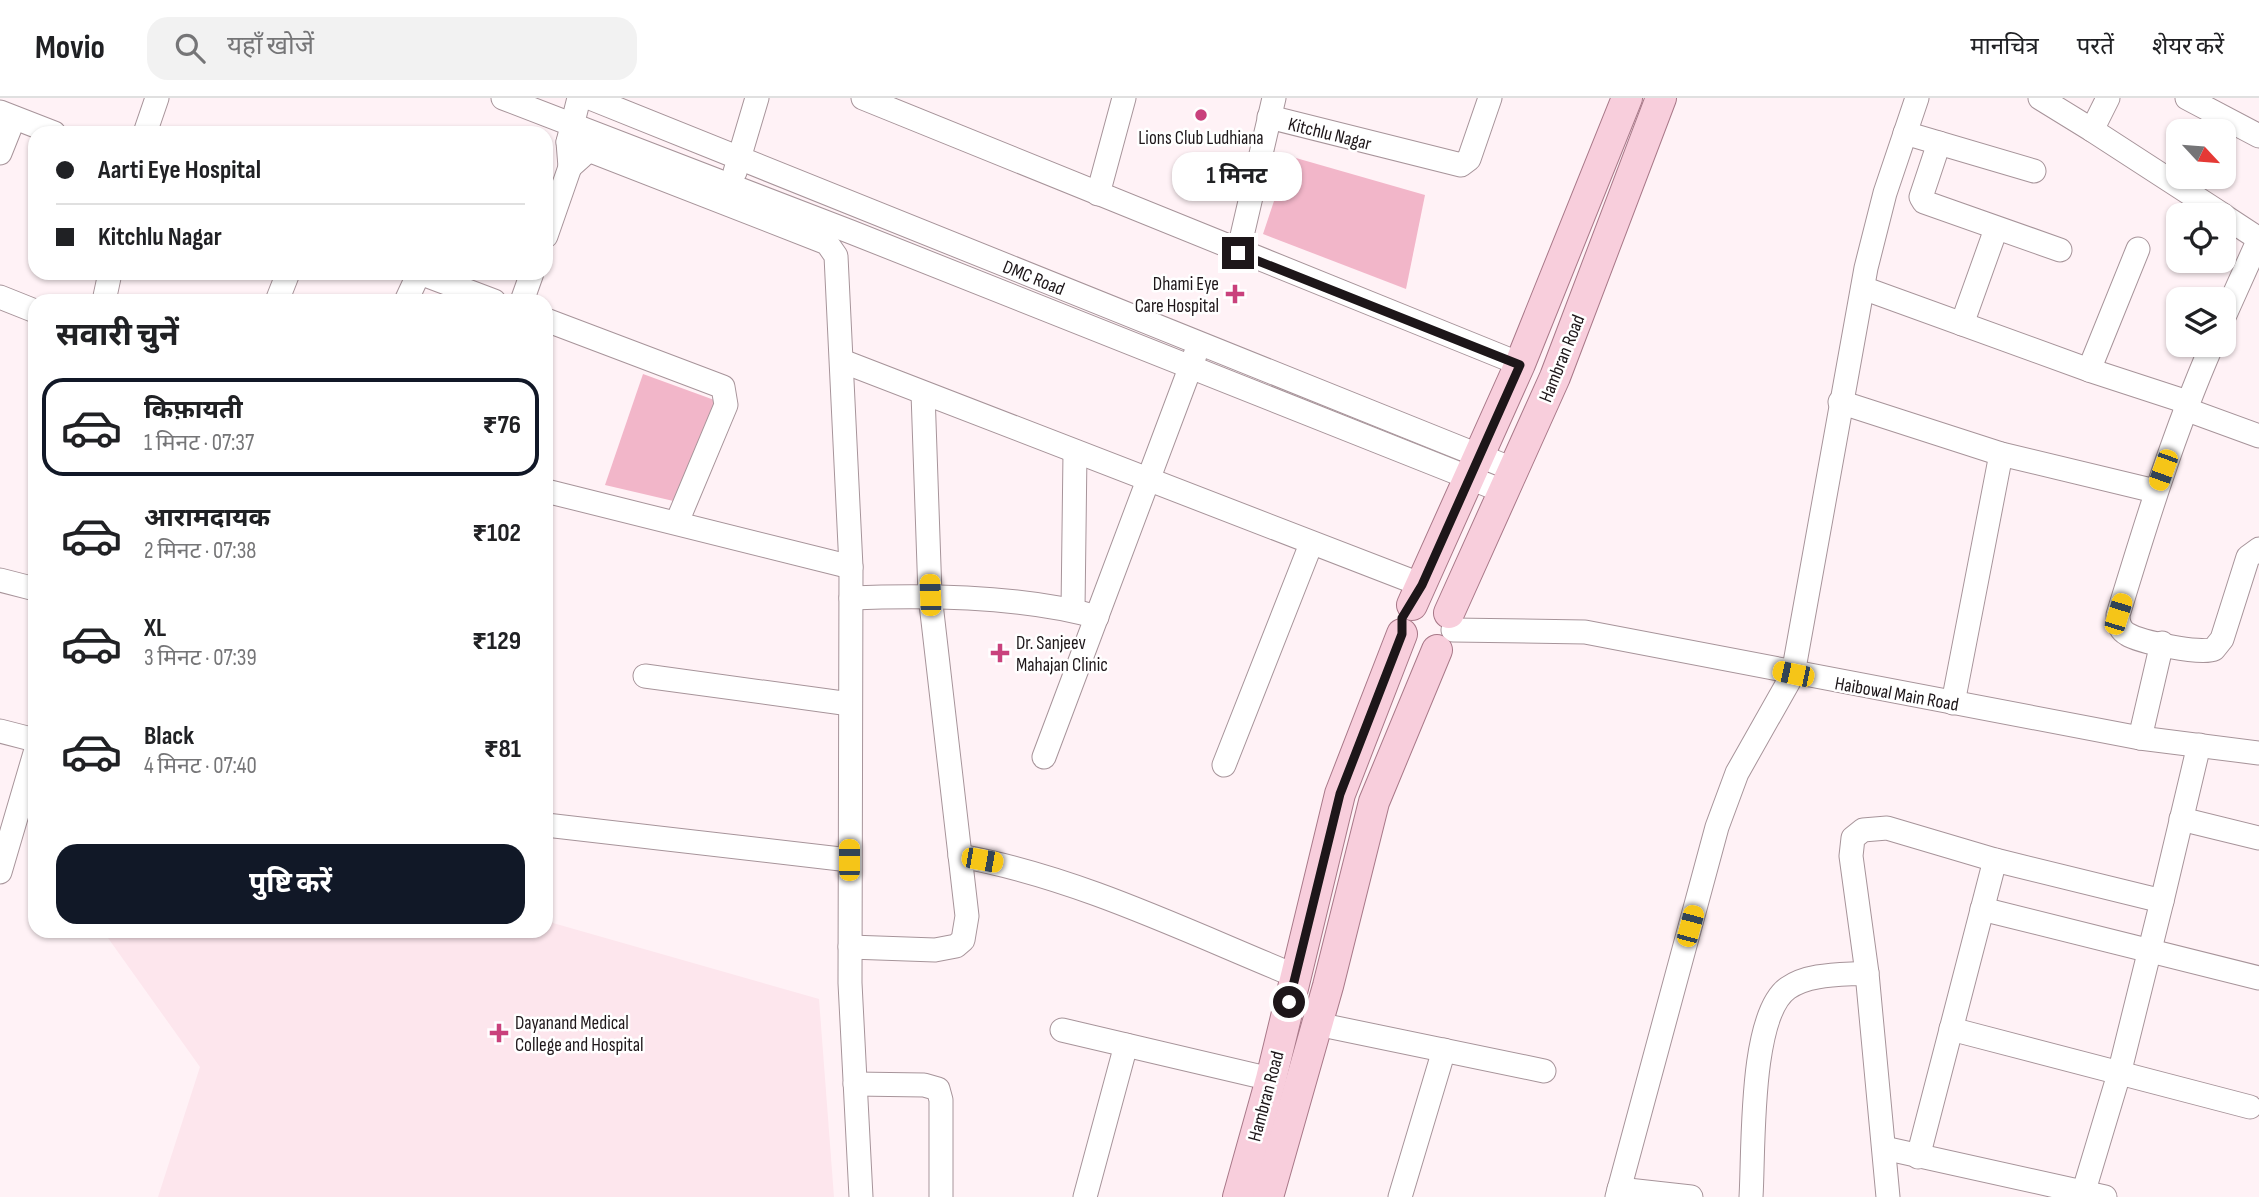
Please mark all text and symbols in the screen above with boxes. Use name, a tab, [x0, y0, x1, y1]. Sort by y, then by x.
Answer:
search box	[147, 17, 637, 80]
text: Movio	[35, 28, 105, 68]
icon: search	[171, 29, 209, 67]
text: यहाँ खोजें	[227, 31, 314, 62]
text: मानचित्र	[1970, 32, 2039, 61]
text: परतें	[2077, 32, 2114, 61]
text: शेयर करें	[2152, 32, 2224, 61]
marker: Lions Club Ludhiana	[1193, 107, 1209, 123]
street label: Kitchlu Nagar	[1286, 113, 1374, 156]
north arrow	[2166, 119, 2236, 189]
map controls	[2166, 119, 2236, 357]
place label: Lions Club Ludhiana	[1138, 127, 1264, 150]
callout: 1 मिनट	[1173, 152, 1303, 200]
text: Aarti Eye Hospital	[98, 155, 261, 186]
text: 1 मिनट	[1207, 162, 1267, 190]
button: locate	[2166, 203, 2236, 273]
text: Kitchlu Nagar	[98, 222, 222, 253]
route end	[1222, 237, 1254, 269]
street label: DMC Road	[999, 256, 1068, 301]
place label: Dhami Eye Care Hospital	[1135, 273, 1219, 318]
marker: Dhami Eye Care Hospital	[1225, 284, 1245, 304]
button: layers	[2166, 287, 2236, 357]
street label: Hambran Road	[1534, 311, 1590, 406]
text: सवारी चुनें	[56, 316, 179, 355]
text: किफ़ायती	[144, 395, 243, 426]
icon: car	[60, 396, 123, 459]
text: ₹76	[483, 410, 521, 441]
text: 1 मिनट · 07:37	[144, 429, 254, 457]
car	[2146, 447, 2181, 493]
text: आरामदायक	[144, 503, 270, 534]
icon: car	[60, 504, 123, 567]
text: ₹102	[472, 518, 521, 549]
text: 2 मिनट · 07:38	[144, 537, 256, 565]
car	[919, 574, 942, 616]
car	[2102, 591, 2135, 637]
icon: car	[60, 612, 123, 675]
text: XL	[144, 613, 166, 644]
text: ₹129	[472, 626, 521, 657]
place label: Dr. Sanjeev Mahajan Clinic	[1016, 632, 1108, 677]
marker: Dr. Sanjeev Mahajan Clinic	[990, 643, 1010, 663]
text: 3 मिनट · 07:39	[144, 644, 257, 672]
car	[1771, 659, 1816, 689]
street label: Haibowal Main Road	[1833, 672, 1960, 717]
icon: car	[60, 720, 123, 783]
text: Black	[144, 721, 194, 752]
text: ₹81	[484, 734, 521, 765]
text: 4 मिनट · 07:40	[144, 752, 257, 780]
car	[839, 839, 860, 881]
button: पुष्टि करें	[56, 844, 525, 924]
car	[960, 846, 1005, 874]
car	[1675, 903, 1706, 949]
route start	[1273, 986, 1305, 1018]
place label: Dayanand Medical College and Hospital	[515, 1012, 644, 1057]
marker: Dayanand Medical College and Hospital	[489, 1023, 509, 1043]
street label: Hambran Road	[1243, 1049, 1290, 1144]

